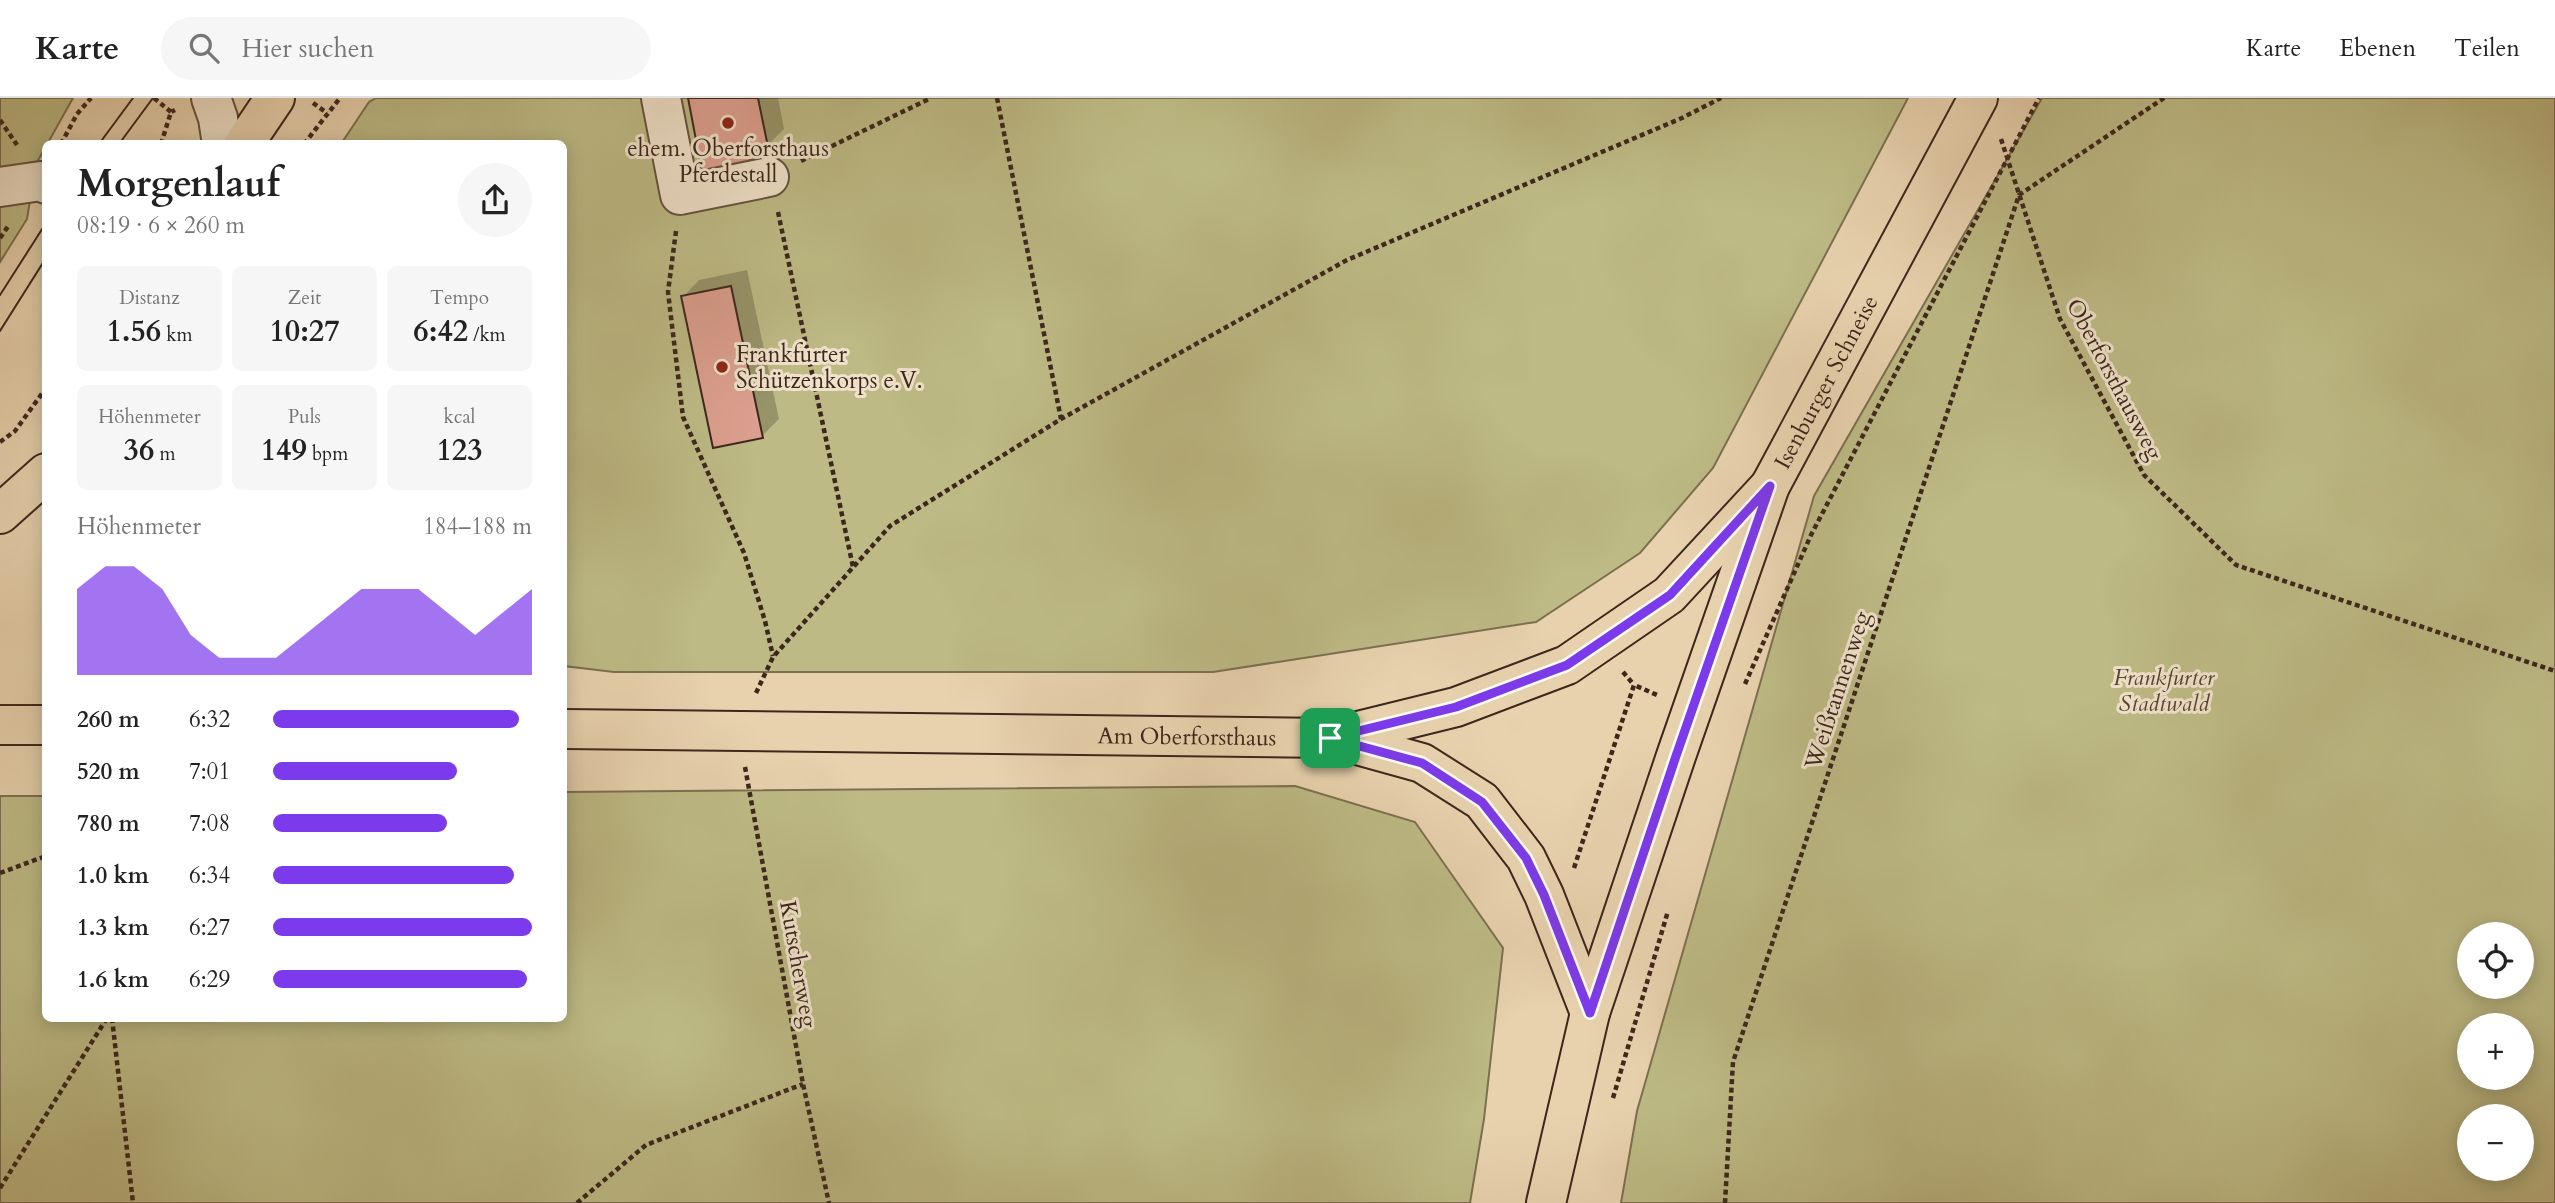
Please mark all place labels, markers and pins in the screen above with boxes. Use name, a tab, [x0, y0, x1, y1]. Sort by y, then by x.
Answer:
marker: ehem. Oberforsthaus Pferdestall	[720, 115, 736, 131]
place label: ehem. Oberforsthaus Pferdestall	[627, 133, 829, 190]
place label: Frankfurter Schützenkorps e.V.	[736, 339, 923, 396]
marker: Frankfurter Schützenkorps e.V.	[714, 359, 730, 375]
pin	[1300, 708, 1360, 768]

